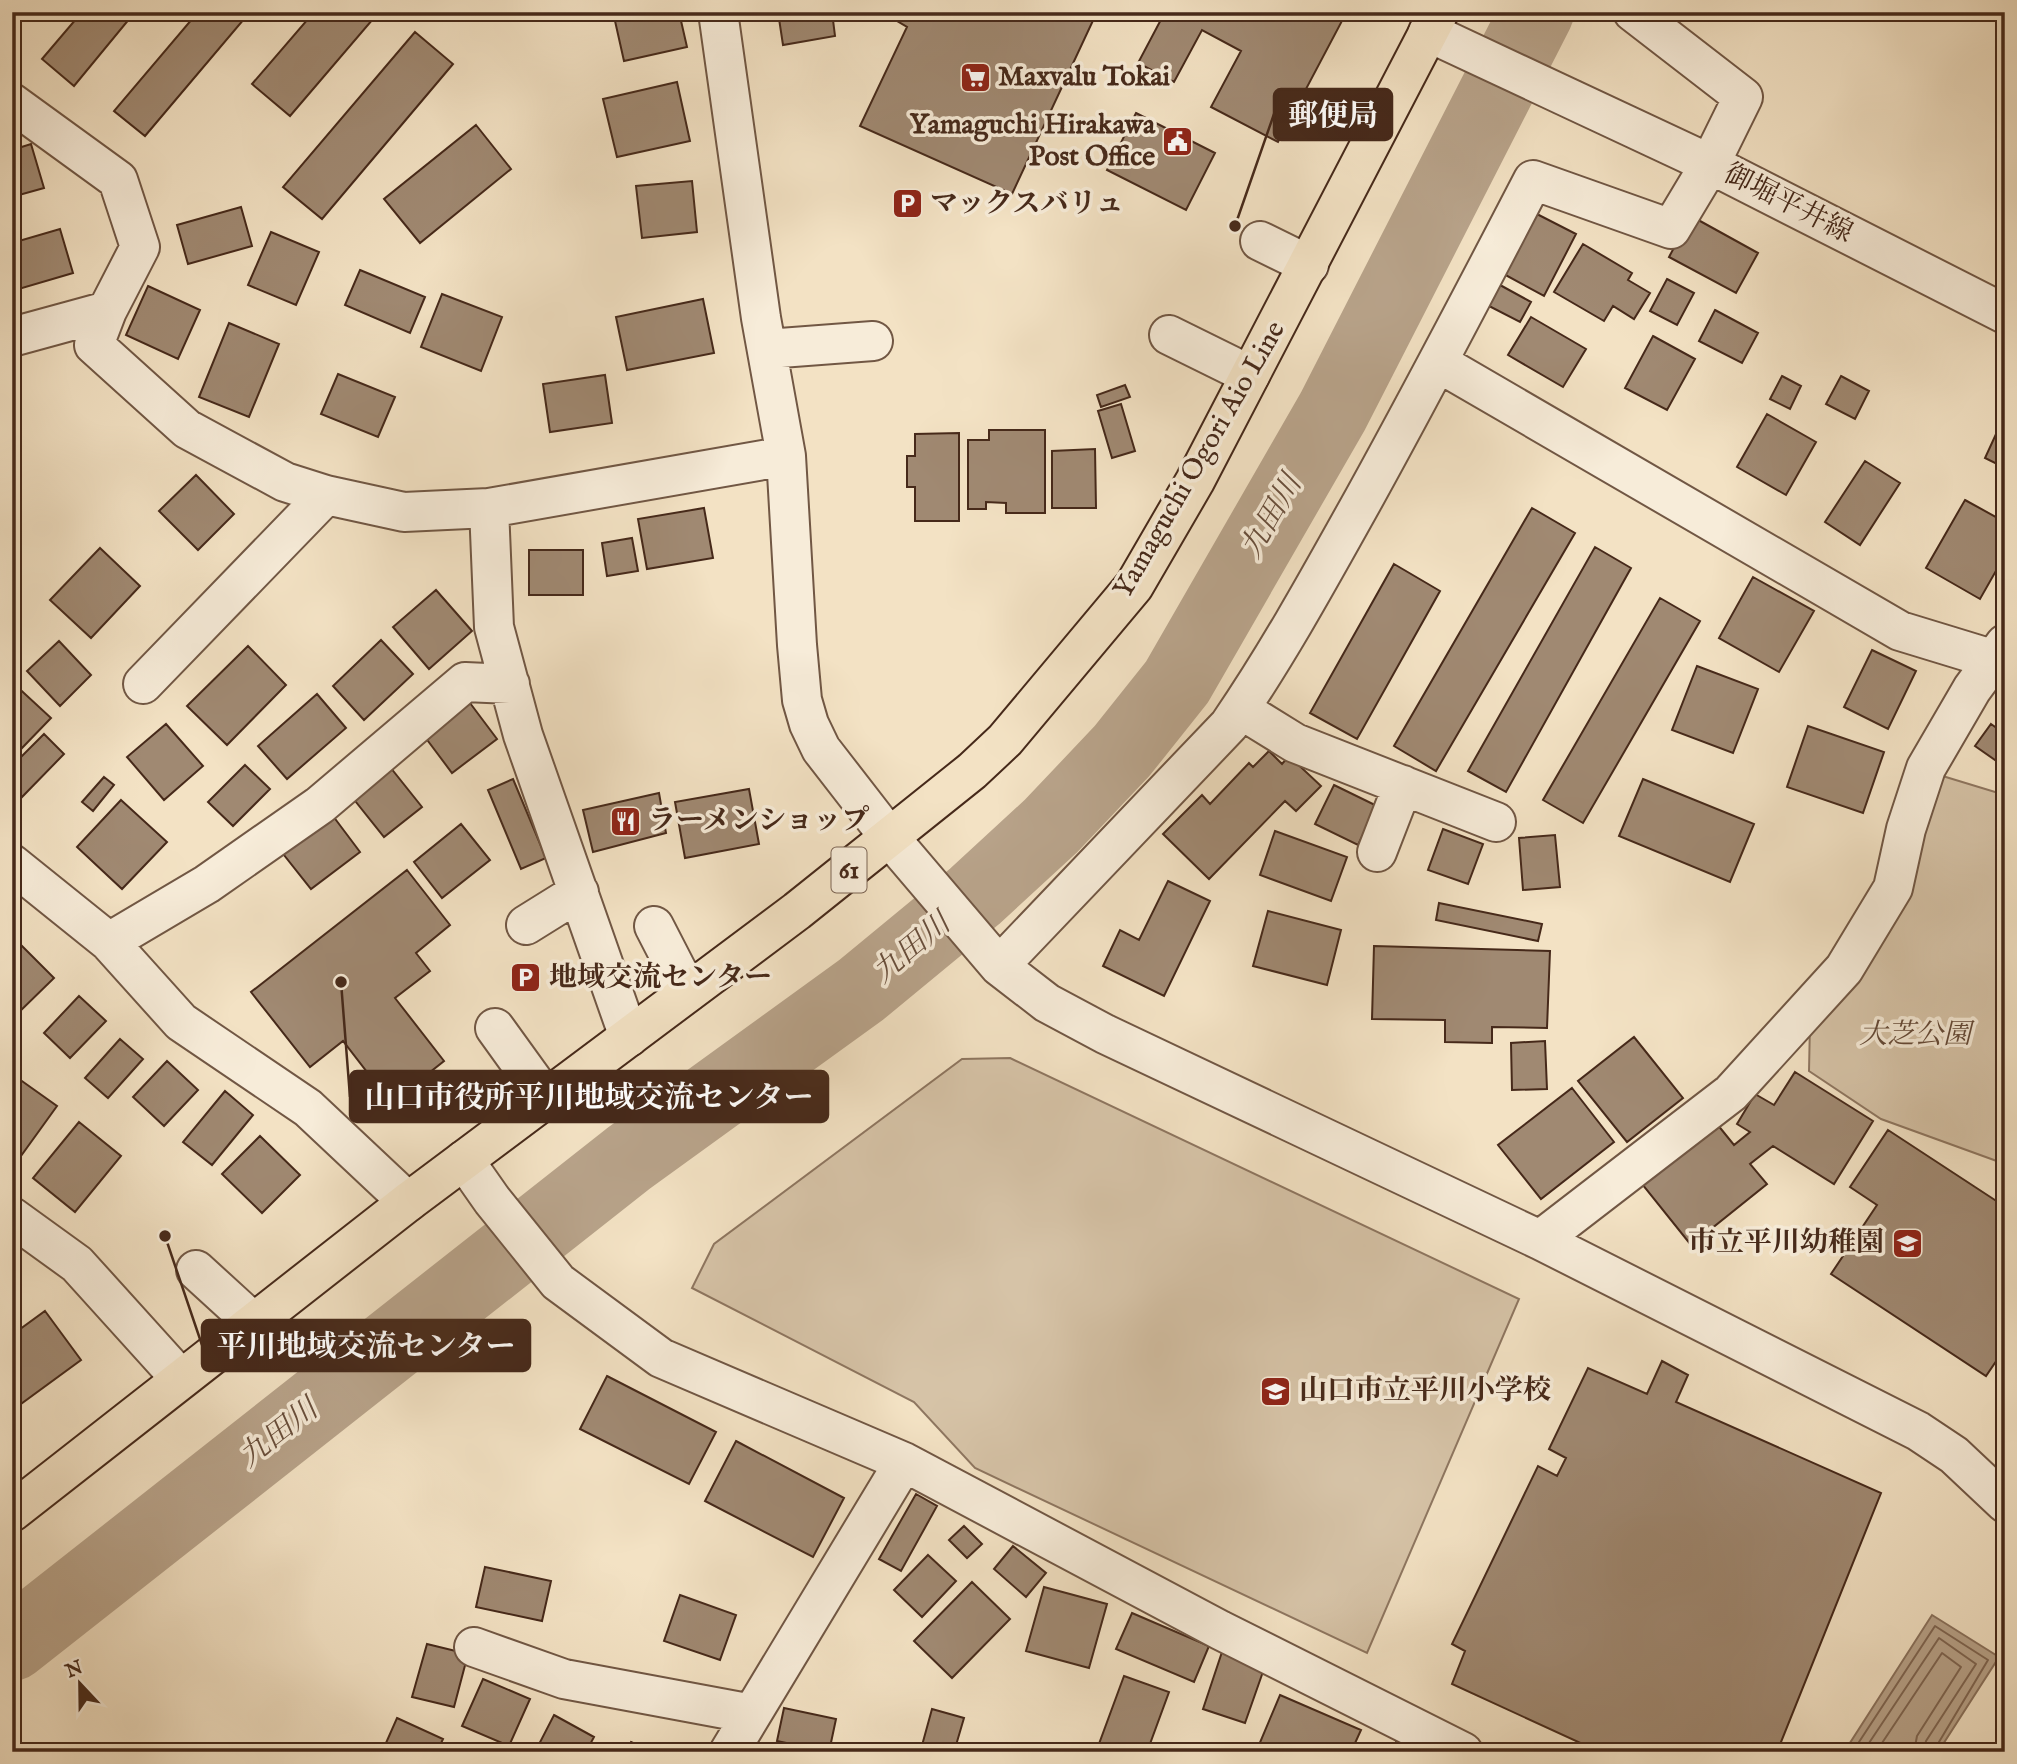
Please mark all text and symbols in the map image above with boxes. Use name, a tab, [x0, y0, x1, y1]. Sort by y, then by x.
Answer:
supermarket icon: Maxvalu Tokai	[958, 60, 992, 94]
place label: Maxvalu Tokai	[998, 60, 1171, 95]
callout: 郵便局	[1274, 89, 1392, 140]
text: 郵便局	[1288, 98, 1378, 136]
place label: Yamaguchi Hirakawa Post Office	[910, 108, 1156, 175]
public building icon: Yamaguchi Hirakawa Post Office	[1161, 124, 1195, 158]
street label: 御堀平井線	[1718, 157, 1858, 251]
parking icon: マックスバリュ	[890, 187, 924, 221]
place label: マックスバリュ	[930, 187, 1124, 222]
street label: Yamaguchi Ogori Aio Line	[1106, 315, 1294, 605]
water label: 九田川	[1233, 466, 1312, 565]
restaurant icon: ラーメンショップ	[608, 804, 642, 838]
place label: ラーメンショップ	[648, 804, 869, 839]
road number: 61	[832, 848, 866, 892]
water label: 九田川	[865, 904, 961, 992]
parking icon: 地域交流センター	[509, 961, 543, 995]
place label: 地域交流センター	[549, 961, 772, 996]
park label: 大芝公園	[1859, 1018, 1975, 1053]
callout: 山口市役所平川地域交流センター	[350, 1071, 828, 1122]
text: 山口市役所平川地域交流センター	[365, 1080, 813, 1118]
place label: 市立平川幼稚園	[1688, 1226, 1884, 1261]
school or university icon: 市立平川幼稚園	[1890, 1226, 1924, 1260]
callout: 平川地域交流センター	[202, 1320, 530, 1371]
text: 平川地域交流センター	[217, 1329, 515, 1367]
school or university icon: 山口市立平川小学校	[1259, 1374, 1293, 1408]
place label: 山口市立平川小学校	[1299, 1374, 1551, 1409]
water label: 九田川	[232, 1389, 329, 1477]
north arrow	[46, 1648, 116, 1718]
text: N	[61, 1656, 87, 1685]

